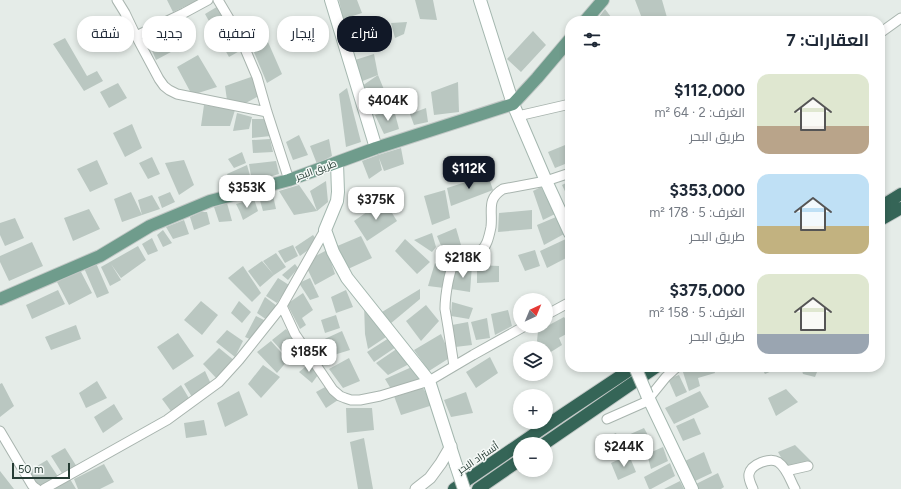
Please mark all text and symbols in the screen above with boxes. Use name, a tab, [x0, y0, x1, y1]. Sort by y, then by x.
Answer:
chip: شقة	[77, 16, 134, 52]
chip: جديد	[142, 16, 196, 52]
chip: تصفية	[204, 16, 269, 52]
chip: إيجار	[277, 16, 329, 52]
chip: شراء	[337, 16, 392, 52]
icon: filters	[581, 29, 603, 51]
text: العقارات: 7	[786, 30, 869, 50]
text: $112,000	[674, 80, 745, 100]
pin: $404K	[360, 88, 416, 122]
icon: home	[789, 90, 837, 138]
text: $404K	[368, 93, 408, 108]
text: الغرف: 2 · 64 m²	[654, 105, 745, 120]
text: طريق البحر	[689, 129, 745, 144]
pin: $112K	[441, 156, 497, 190]
street label: طريق البحر	[293, 157, 338, 184]
text: $112K	[452, 161, 486, 176]
pin: $353K	[219, 175, 275, 209]
text: $353K	[228, 180, 266, 195]
text: $353,000	[669, 180, 745, 200]
pin: $375K	[348, 187, 404, 221]
icon: home	[789, 190, 837, 238]
text: $375K	[357, 192, 395, 207]
text: الغرف: 5 · 178 m²	[649, 205, 745, 220]
text: طريق البحر	[689, 229, 745, 244]
pin: $218K	[435, 245, 491, 279]
text: $218K	[445, 250, 481, 265]
text: $375,000	[669, 280, 745, 300]
icon: home	[789, 290, 837, 338]
north arrow	[513, 293, 553, 333]
map controls	[513, 293, 553, 477]
text: الغرف: 5 · 158 m²	[649, 305, 745, 320]
text: طريق البحر	[689, 329, 745, 344]
pin: $185K	[281, 339, 337, 373]
button: layers	[513, 341, 553, 381]
text: $185K	[291, 344, 327, 359]
button: +	[513, 389, 553, 429]
pin: $244K	[596, 434, 652, 468]
button: −	[513, 437, 553, 477]
street label: أتستراد البحر	[454, 439, 501, 477]
text: $244K	[604, 439, 644, 454]
scale bar	[12, 461, 70, 480]
text: 50 m	[18, 463, 43, 476]

